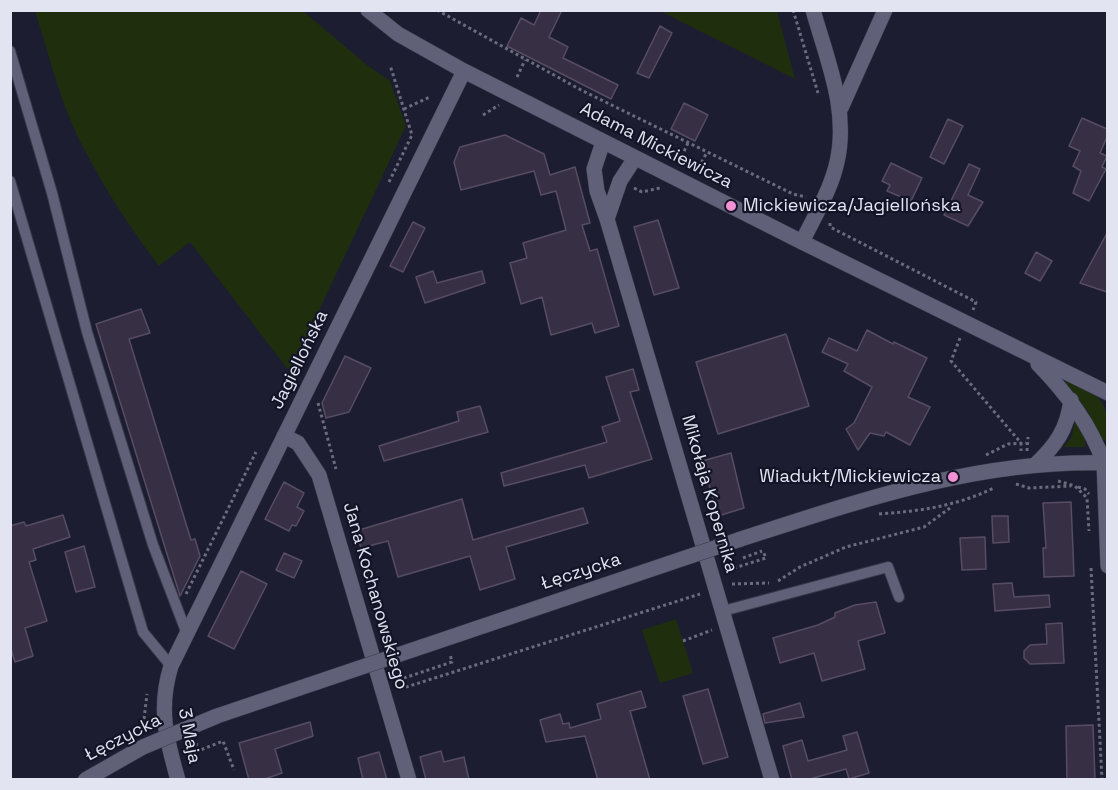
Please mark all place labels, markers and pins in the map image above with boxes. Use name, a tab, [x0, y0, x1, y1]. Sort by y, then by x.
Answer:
place label: Mickiewicza/Jagiellońska	[743, 195, 961, 217]
marker: Mickiewicza/Jagiellońska	[724, 199, 738, 213]
place label: Wiadukt/Mickiewicza	[759, 466, 941, 488]
marker: Wiadukt/Mickiewicza	[946, 470, 960, 484]

